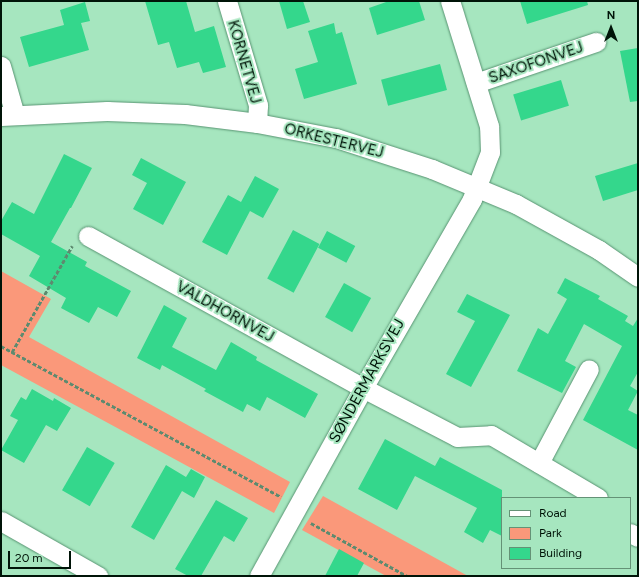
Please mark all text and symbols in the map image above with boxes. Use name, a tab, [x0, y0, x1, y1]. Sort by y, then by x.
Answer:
north arrow	[591, 8, 631, 48]
text: N	[607, 9, 615, 22]
street label: KORNETVEJ	[224, 18, 264, 106]
street label: SAXOFONVEJ	[486, 38, 586, 88]
street label: ORKESTERVEJ	[282, 120, 386, 162]
street label: VALDHORNVEJ	[173, 278, 277, 346]
street label: SØNDERMARKSVEJ	[325, 316, 409, 446]
legend	[501, 497, 631, 569]
text: Road	[539, 506, 567, 520]
text: Park	[539, 526, 562, 540]
scale bar	[10, 543, 73, 569]
text: Building	[539, 546, 582, 560]
text: 20 m	[15, 551, 43, 565]

